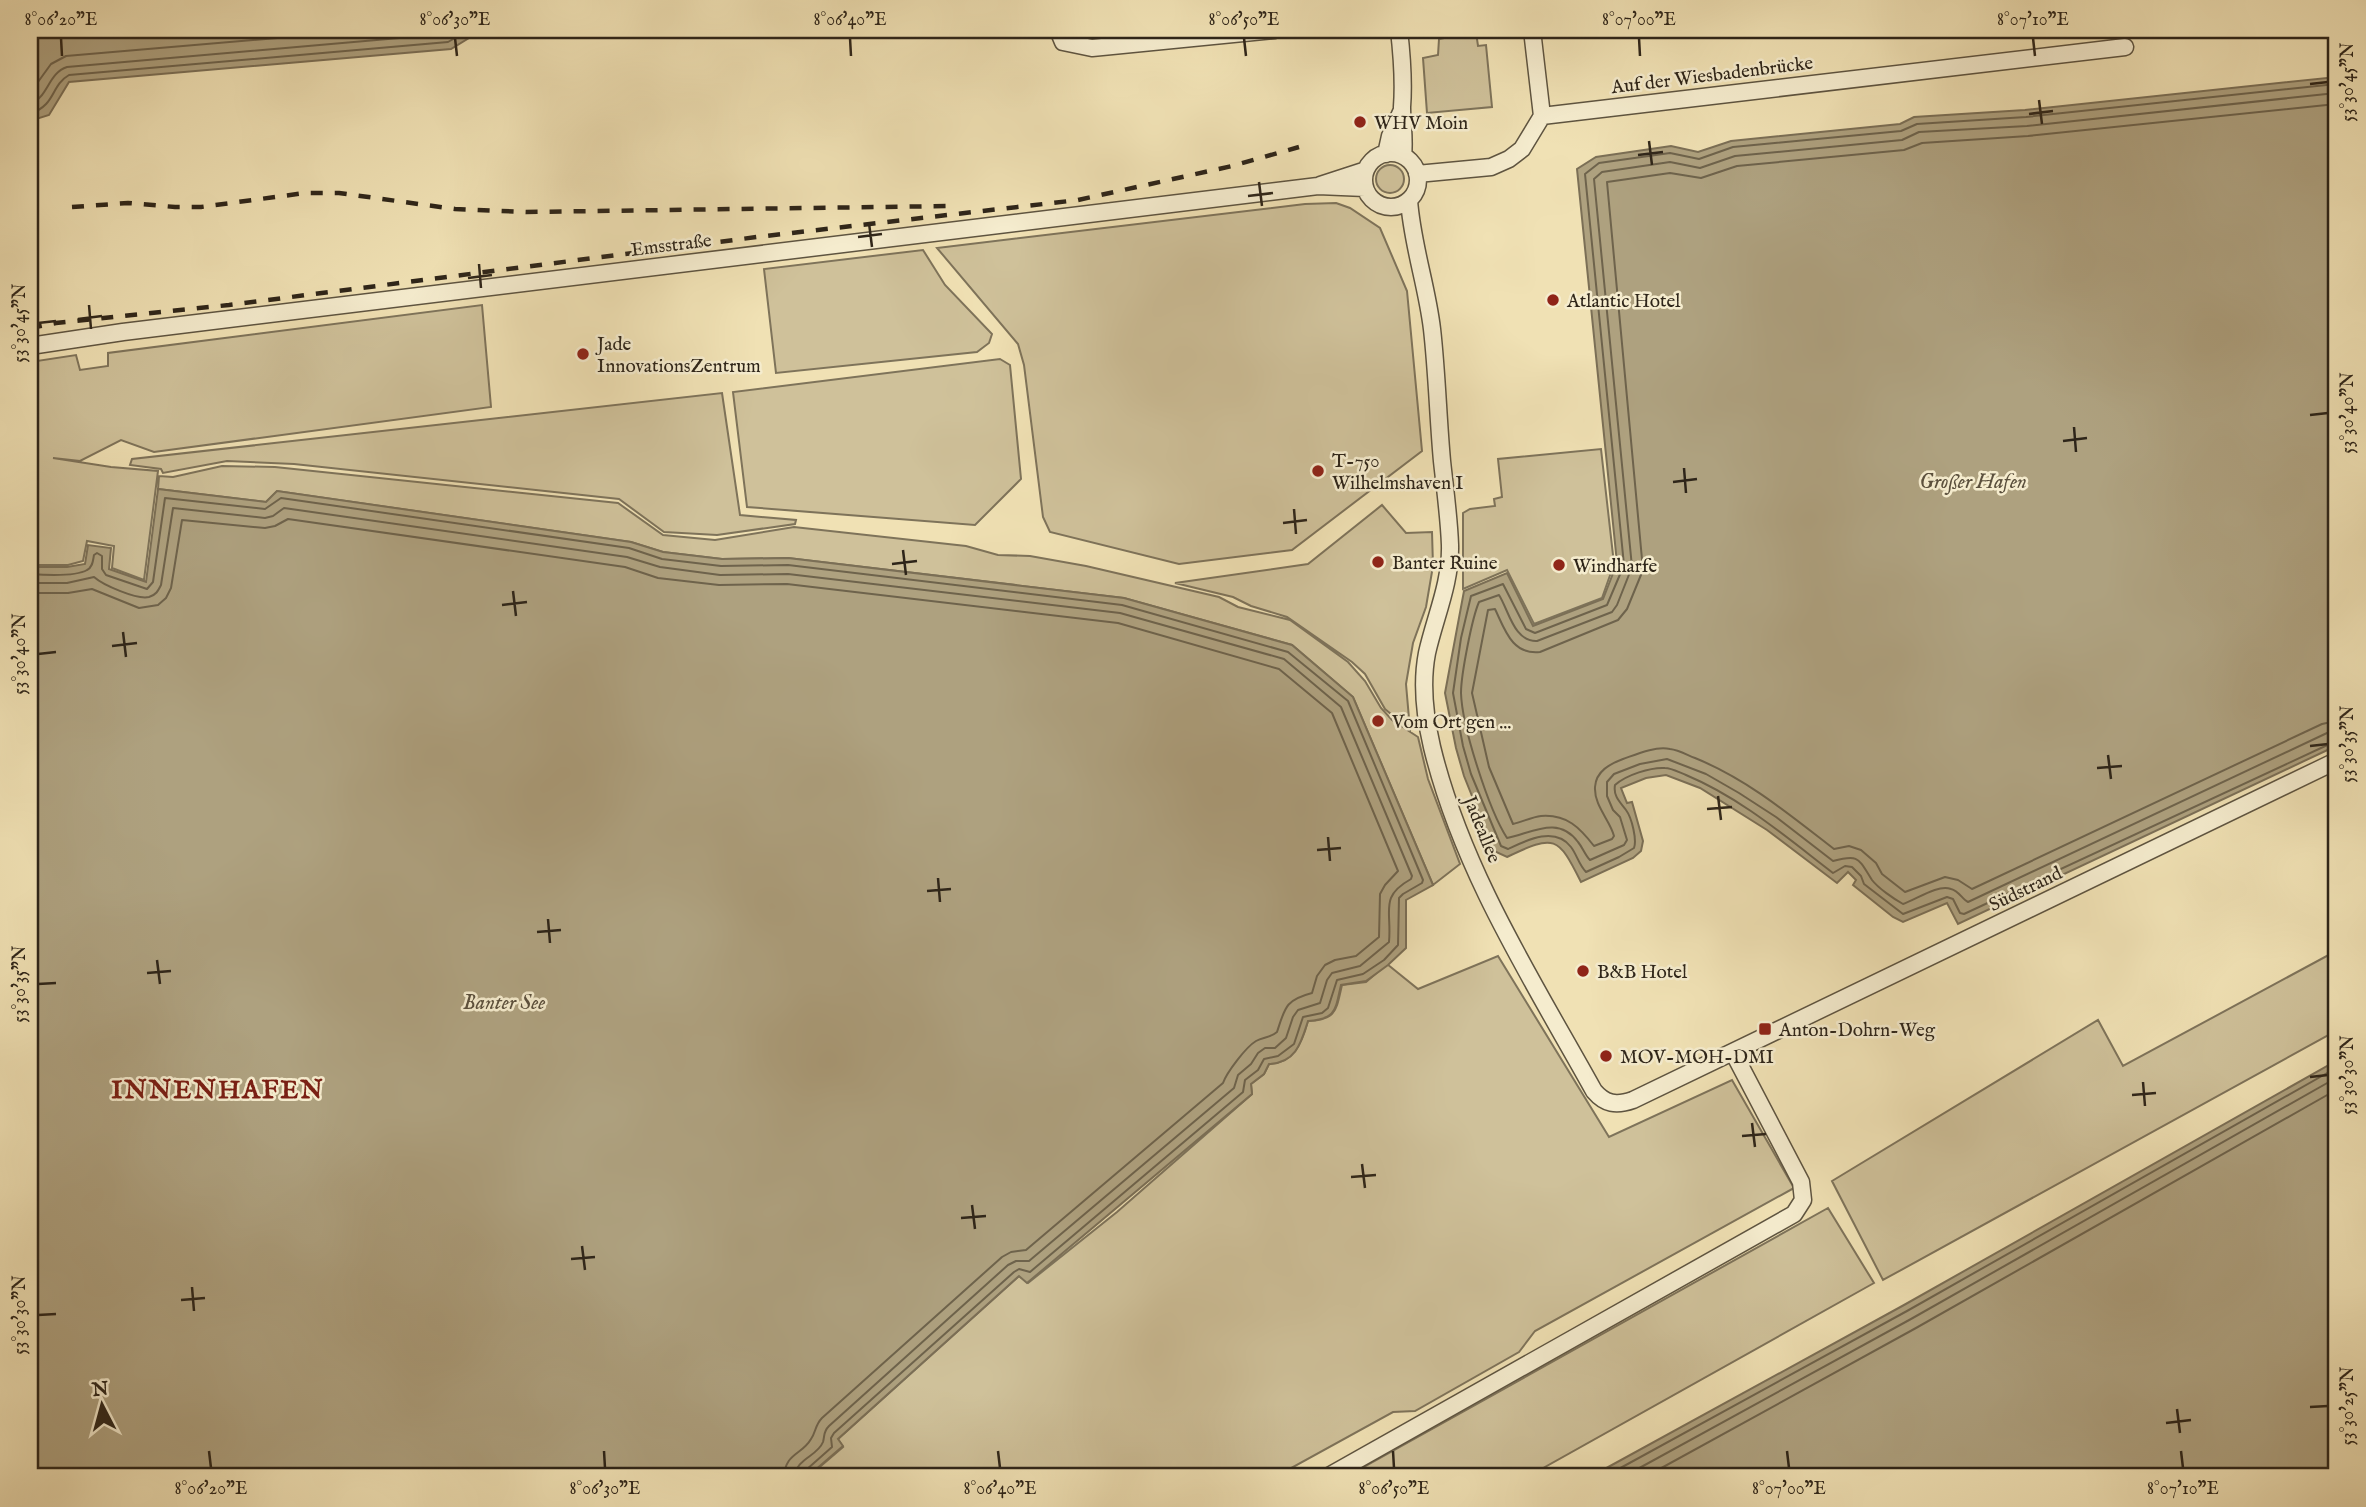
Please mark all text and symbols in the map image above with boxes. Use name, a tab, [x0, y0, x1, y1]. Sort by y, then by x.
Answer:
text: 8°06'20"E	[25, 9, 97, 32]
text: 8°06'30"E	[419, 9, 491, 32]
text: 8°06'40"E	[813, 9, 887, 32]
text: 8°06'50"E	[1209, 9, 1279, 32]
text: 8°07'00"E	[1602, 9, 1676, 32]
text: 8°07'10"E	[1997, 9, 2069, 32]
text: 53°30'45"N	[2337, 42, 2360, 122]
street label: Auf der Wiesbadenbrücke	[1609, 52, 1815, 100]
place label: WHV Moin	[1374, 112, 1468, 136]
marker: WHV Moin	[1352, 114, 1368, 130]
street label: Emsstraße	[629, 229, 713, 263]
text: 53°30'45"N	[9, 283, 32, 363]
place label: Atlantic Hotel	[1566, 290, 1681, 314]
marker: Atlantic Hotel	[1545, 292, 1561, 308]
place label: Jade InnovationsZentrum	[595, 333, 761, 379]
marker: Jade InnovationsZentrum	[575, 346, 591, 362]
text: 53°30'40"N	[2337, 372, 2360, 454]
place label: T-750 Wilhelmshaven I	[1332, 450, 1463, 496]
marker: T-750 Wilhelmshaven I	[1310, 463, 1326, 479]
water label: Großer Hafen	[1919, 469, 2027, 496]
place label: Banter Ruine	[1392, 552, 1498, 576]
marker: Banter Ruine	[1370, 554, 1386, 570]
place label: Windharfe	[1573, 555, 1658, 579]
marker: Windharfe	[1551, 557, 1567, 573]
text: 53°30'40"N	[9, 613, 32, 695]
text: 53°30'35"N	[2337, 705, 2360, 783]
place label: Vom Ort gen ...	[1391, 711, 1511, 735]
marker: Vom Ort gen ...	[1370, 713, 1386, 729]
street label: Jadeallee	[1456, 791, 1506, 867]
street label: Südstrand	[1985, 861, 2067, 918]
text: 53°30'35"N	[9, 945, 32, 1023]
place label: B&B Hotel	[1597, 961, 1688, 985]
marker: B&B Hotel	[1575, 963, 1591, 979]
water label: Banter See	[463, 990, 545, 1017]
place label: Anton-Dohrn-Weg	[1778, 1019, 1936, 1043]
marker: Anton-Dohrn-Weg	[1757, 1021, 1773, 1037]
text: 53°30'30"N	[2337, 1035, 2360, 1115]
place label: MOV-MOH-DMI	[1620, 1046, 1774, 1070]
marker: MOV-MOH-DMI	[1598, 1048, 1614, 1064]
district label: INNENHAFEN	[111, 1074, 325, 1107]
text: 53°30'30"N	[9, 1275, 32, 1355]
text: 53°30'25"N	[2337, 1366, 2360, 1445]
north arrow	[66, 1370, 136, 1440]
text: N	[90, 1377, 110, 1403]
text: 8°06'20"E	[175, 1478, 247, 1501]
text: 8°06'30"E	[569, 1478, 641, 1501]
text: 8°06'40"E	[963, 1478, 1037, 1501]
text: 8°06'50"E	[1359, 1478, 1429, 1501]
text: 8°07'00"E	[1752, 1478, 1826, 1501]
text: 8°07'10"E	[2147, 1478, 2219, 1501]

